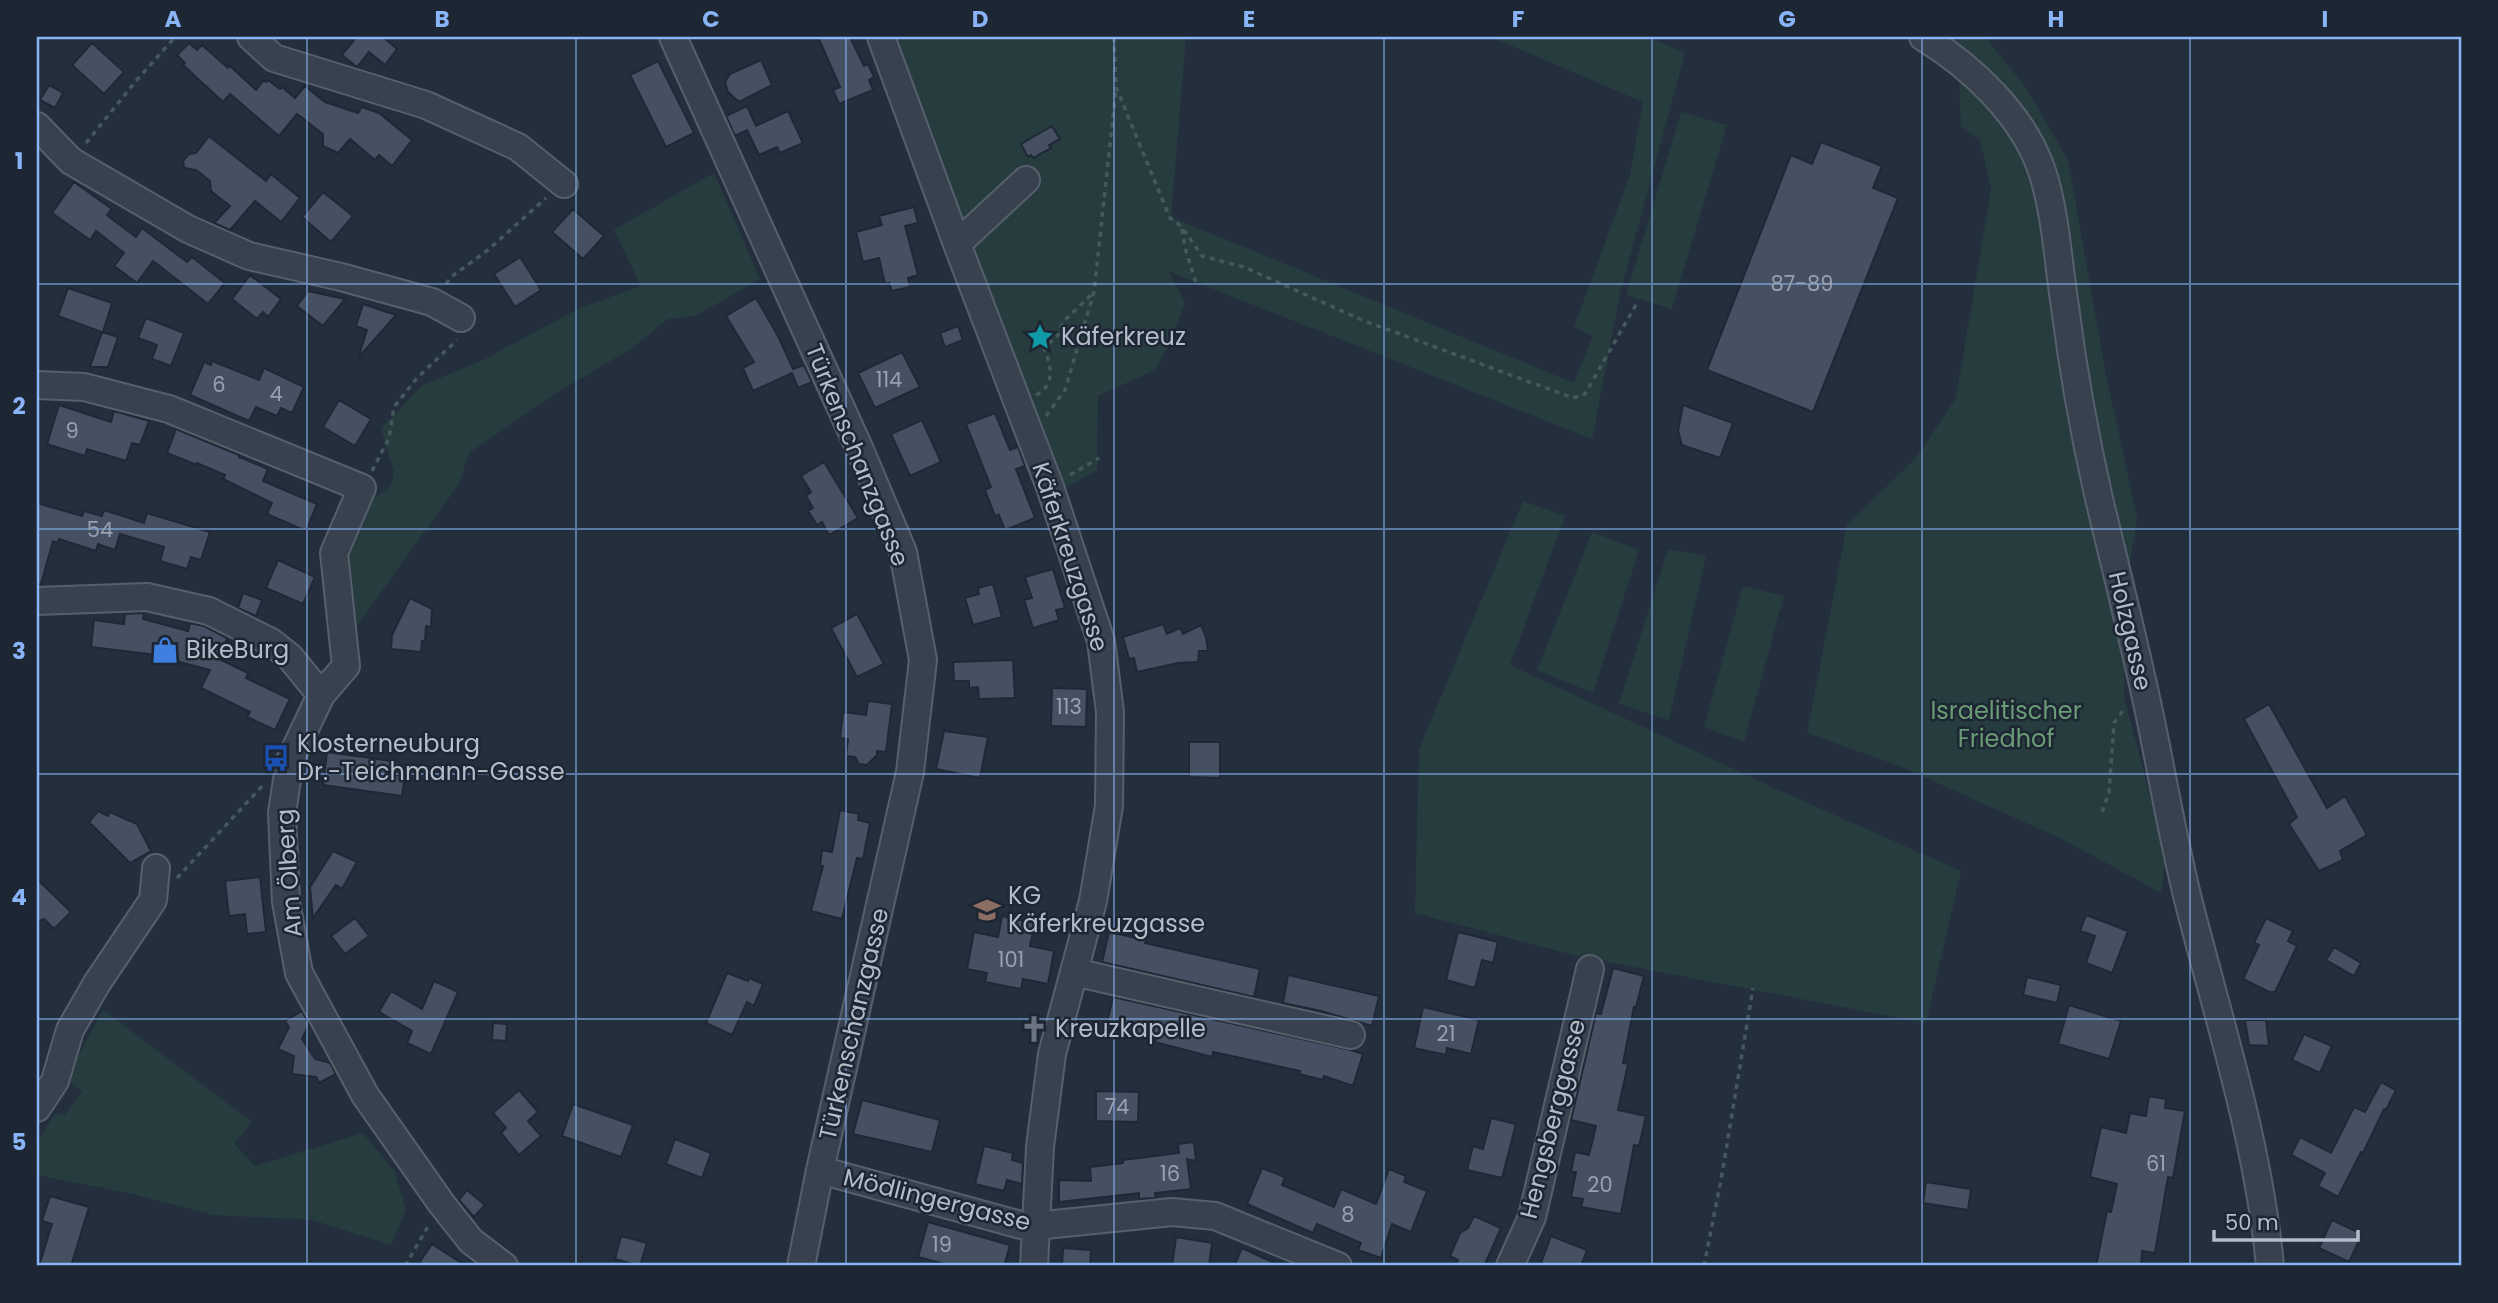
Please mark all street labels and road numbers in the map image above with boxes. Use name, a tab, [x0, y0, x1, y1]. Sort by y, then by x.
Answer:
street label: Türkenschanzgasse	[798, 339, 917, 571]
street label: Käferkreuzgasse	[1024, 458, 1117, 656]
street label: Holzgasse	[2101, 568, 2160, 694]
street label: Am Ölberg	[268, 808, 309, 938]
street label: Türkenschanzgasse	[811, 905, 896, 1143]
street label: Hengsberggasse	[1512, 1016, 1593, 1222]
street label: Mödlingergasse	[840, 1160, 1034, 1239]

